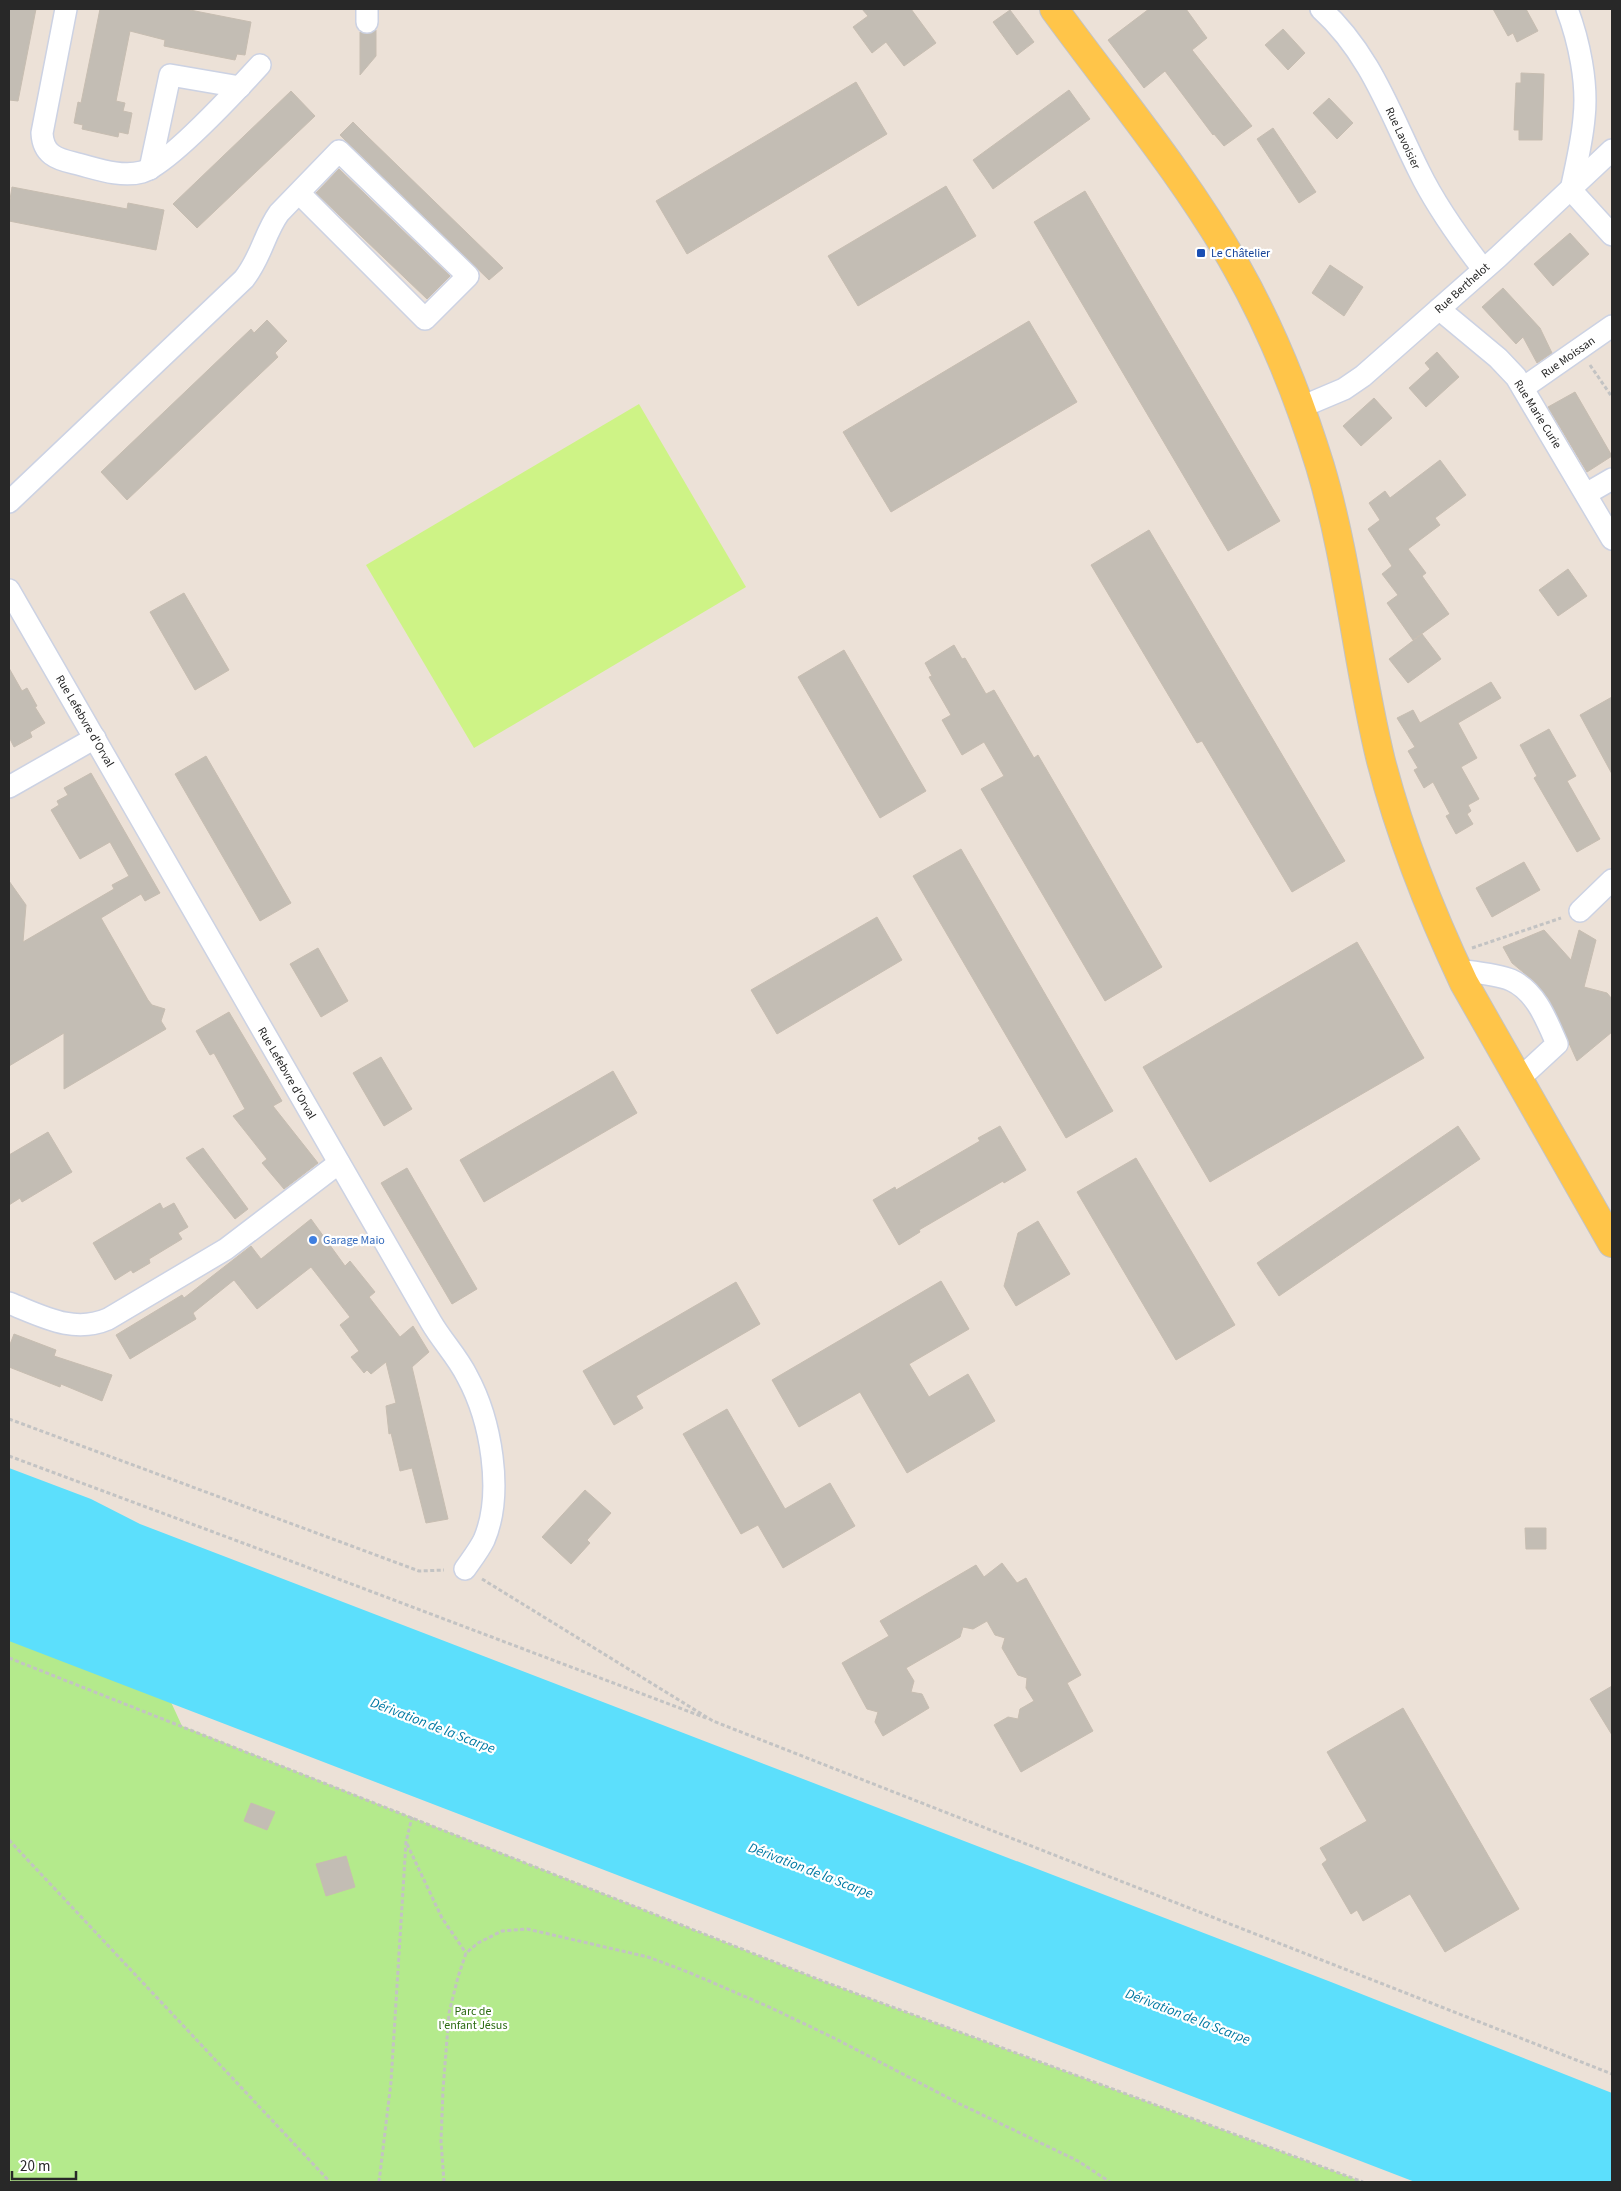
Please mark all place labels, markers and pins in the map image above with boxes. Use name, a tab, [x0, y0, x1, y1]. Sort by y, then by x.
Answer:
place label: Le Châtelier	[1211, 245, 1271, 262]
marker: Le Châtelier	[1195, 247, 1207, 259]
place label: Garage Maio	[323, 1232, 385, 1249]
marker: Garage Maio	[307, 1234, 319, 1246]

